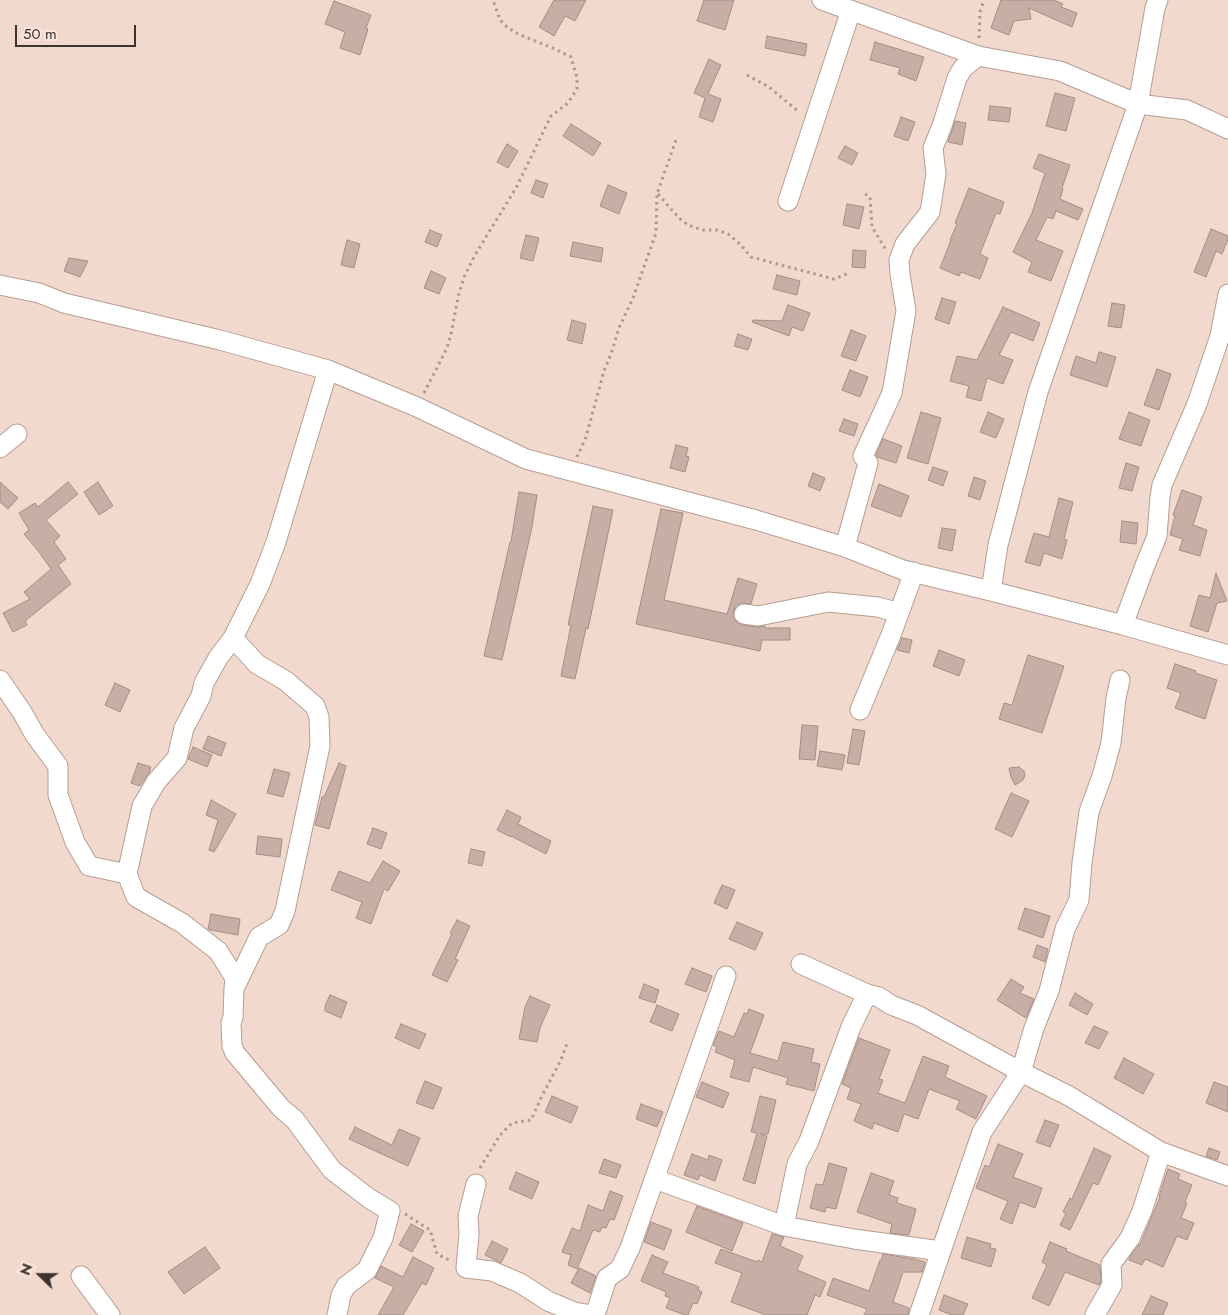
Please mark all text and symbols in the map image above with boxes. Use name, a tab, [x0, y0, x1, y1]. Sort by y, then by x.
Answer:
scale bar	[18, 15, 139, 47]
text: 50 m	[23, 23, 57, 45]
north arrow	[15, 1250, 65, 1300]
text: N	[15, 1260, 37, 1278]

